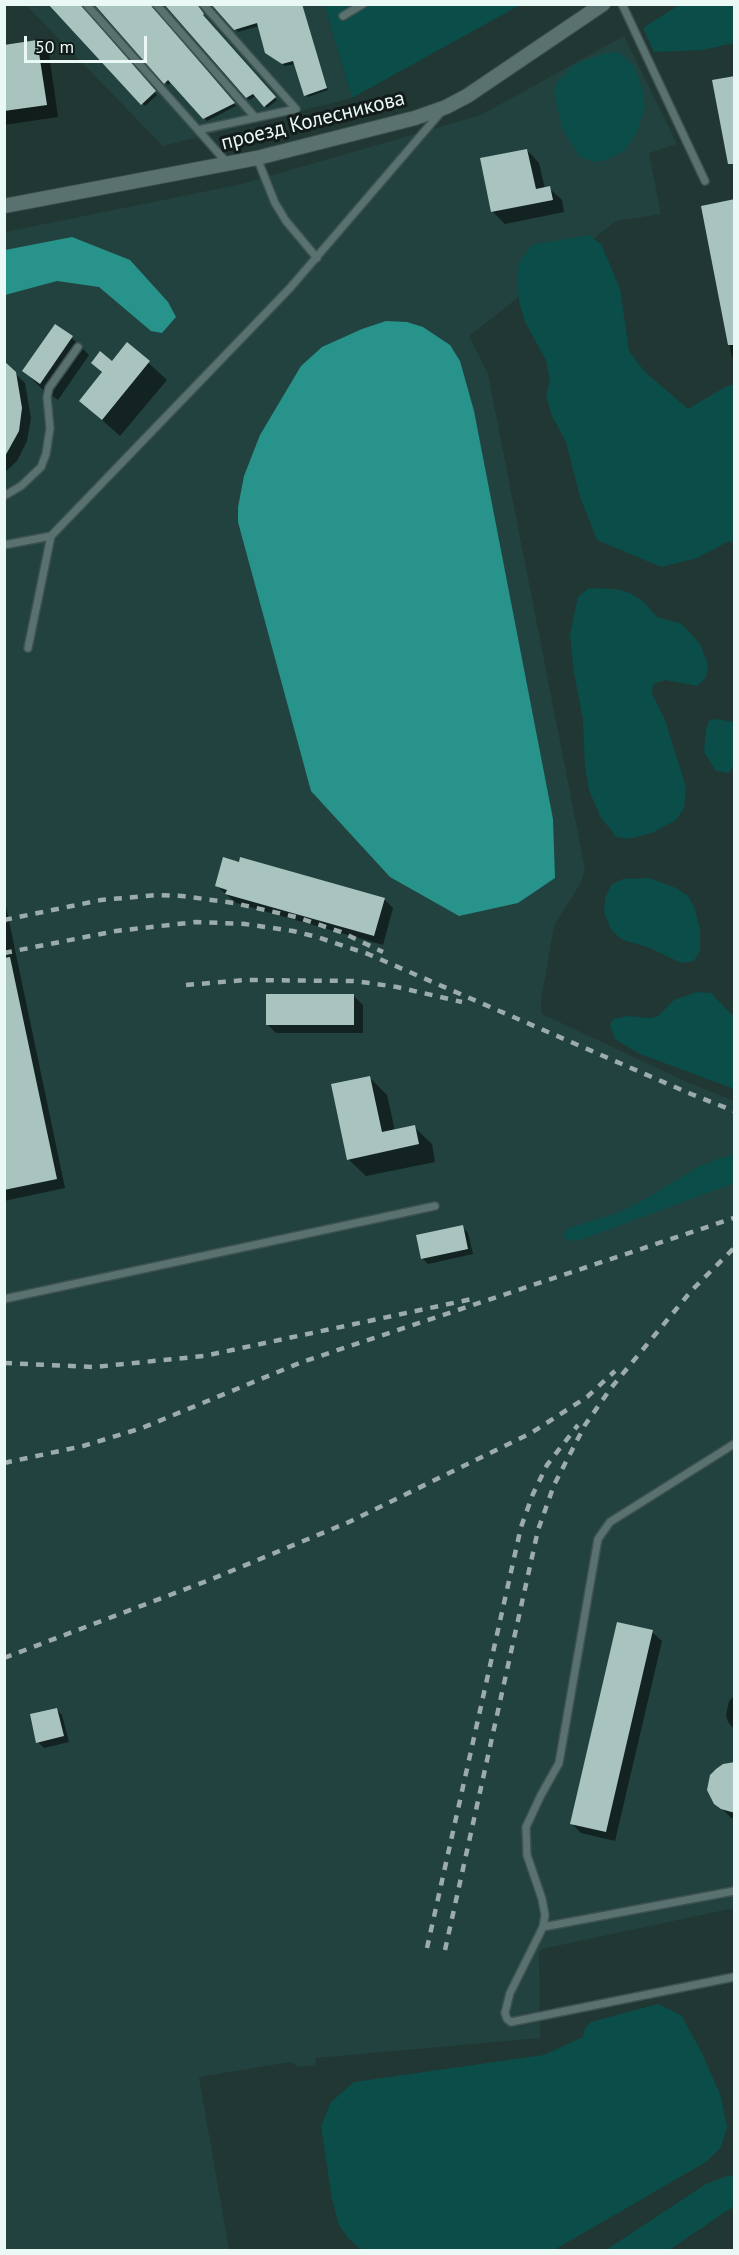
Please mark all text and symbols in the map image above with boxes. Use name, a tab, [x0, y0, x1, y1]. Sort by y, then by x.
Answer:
scale bar	[27, 24, 150, 62]
text: 50 m	[35, 35, 74, 58]
street label: проезд Колесникова	[218, 86, 408, 156]

